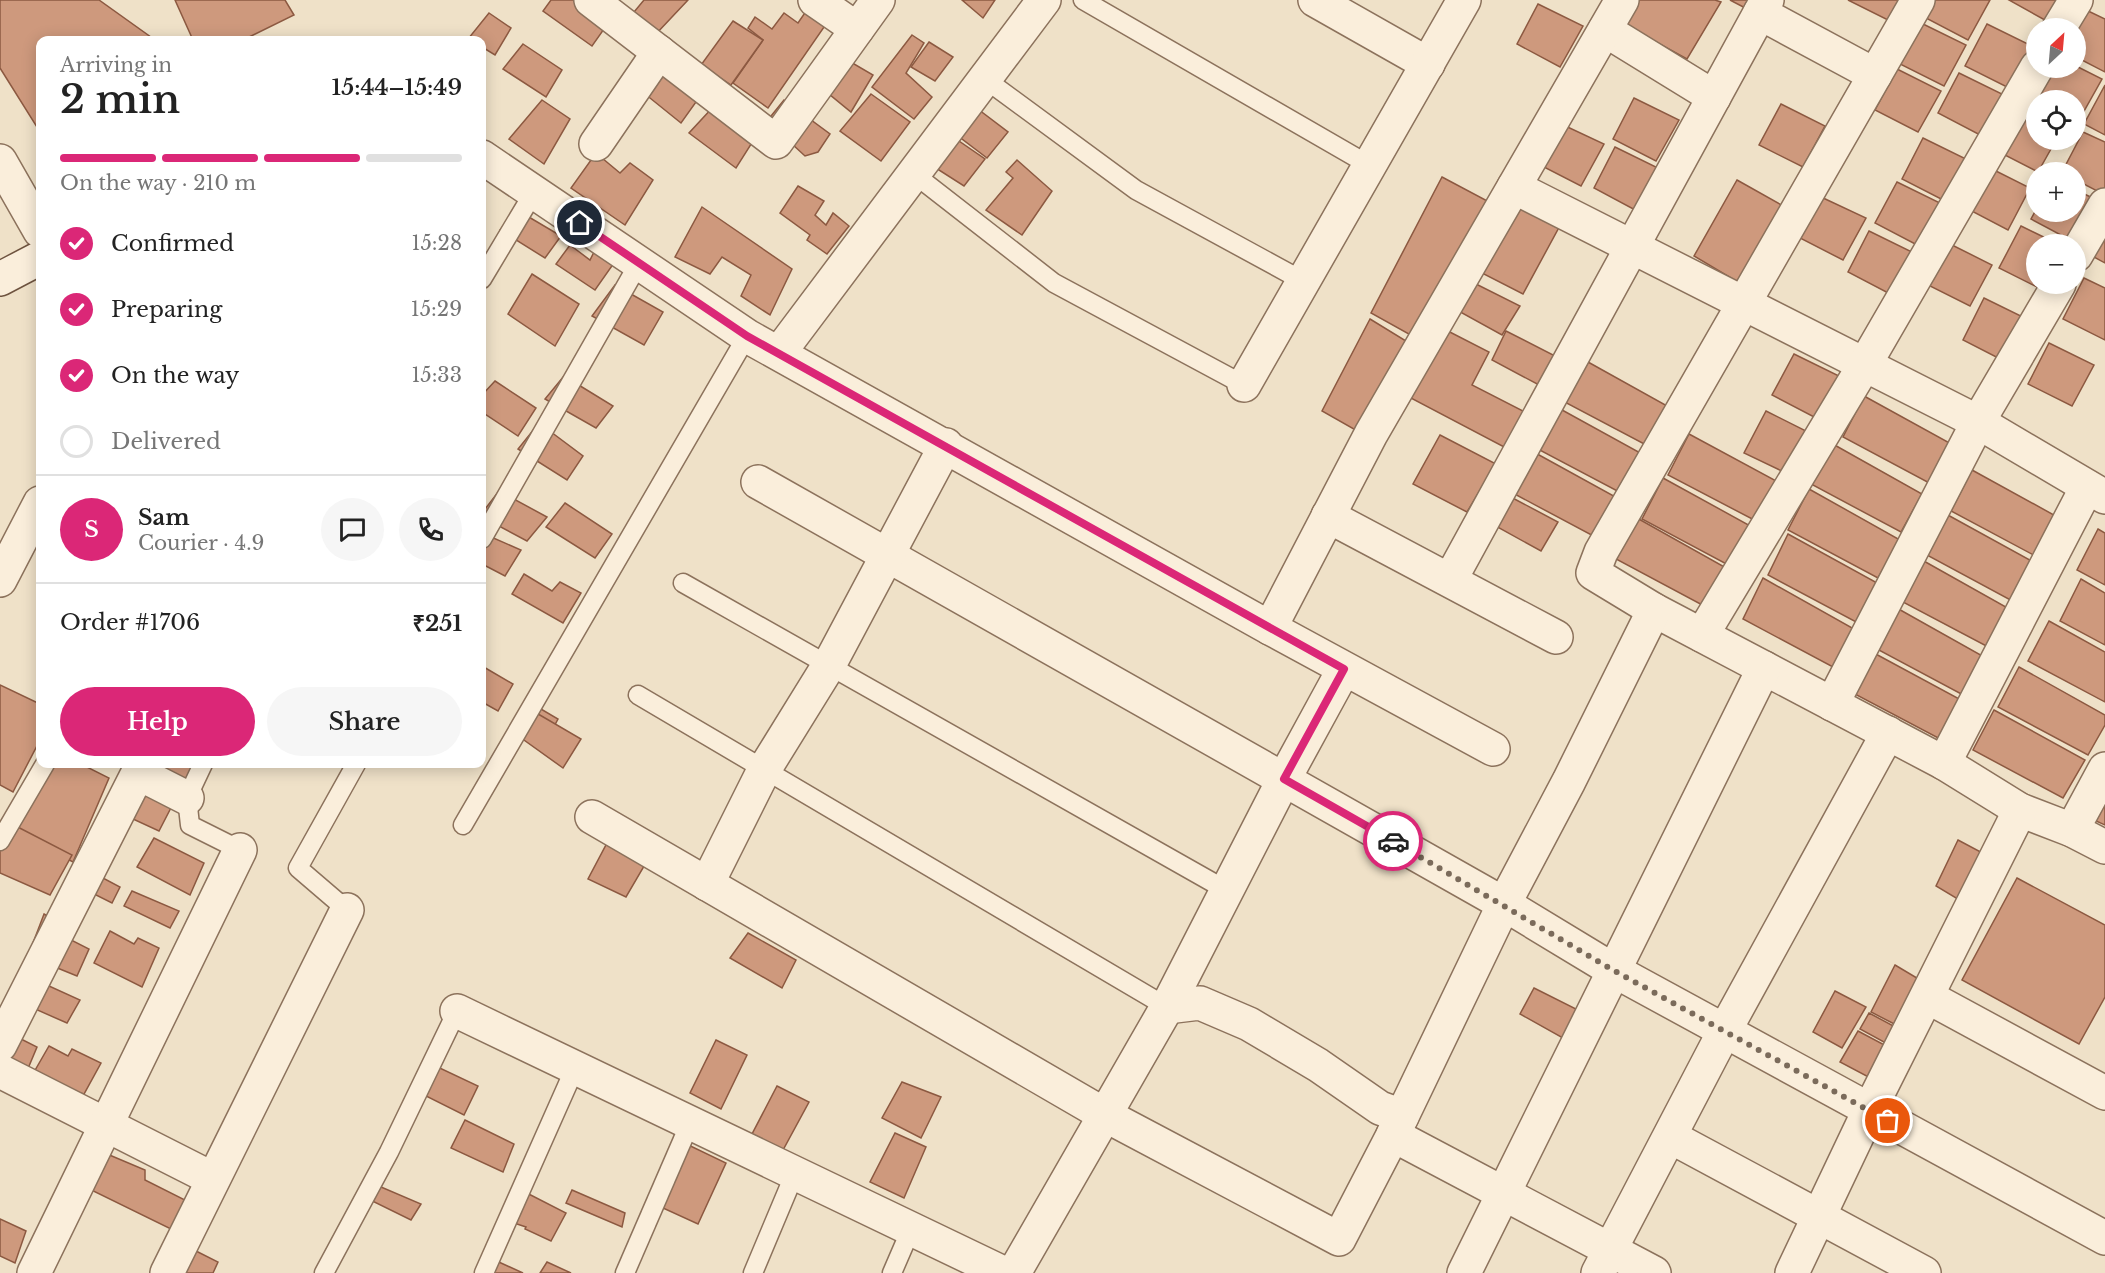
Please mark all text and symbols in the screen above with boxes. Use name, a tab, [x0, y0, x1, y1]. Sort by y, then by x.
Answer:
north arrow	[2026, 18, 2086, 78]
map controls	[2026, 18, 2086, 294]
text: Arriving in	[60, 53, 172, 77]
text: 15:44–15:49	[332, 74, 462, 101]
text: 2 min	[60, 75, 180, 124]
button: locate	[2026, 90, 2086, 150]
button: +	[2026, 162, 2086, 222]
text: On the way · 210 m	[60, 171, 256, 195]
pin	[554, 197, 605, 248]
icon: home	[563, 206, 596, 239]
icon: check	[60, 227, 93, 260]
text: Confirmed	[111, 230, 234, 257]
text: 15:28	[412, 231, 462, 255]
button: −	[2026, 234, 2086, 294]
icon: check	[60, 293, 93, 326]
text: Preparing	[111, 296, 222, 323]
text: 15:29	[411, 297, 462, 321]
icon: check	[60, 359, 93, 392]
text: On the way	[111, 362, 239, 389]
text: 15:33	[411, 363, 462, 387]
text: Delivered	[111, 428, 221, 455]
button: chat	[321, 498, 384, 561]
button: phone	[399, 498, 462, 561]
text: Sam	[138, 504, 190, 531]
text: S	[84, 516, 99, 543]
text: Courier · 4.9	[138, 531, 264, 555]
text: Order #1706	[60, 609, 200, 636]
text: ₹251	[412, 610, 462, 637]
button: Help	[60, 687, 255, 756]
button: Share	[267, 687, 462, 756]
courier	[1363, 811, 1423, 871]
icon: car	[1377, 825, 1410, 858]
pin	[1862, 1095, 1913, 1146]
icon: bag	[1871, 1104, 1904, 1137]

